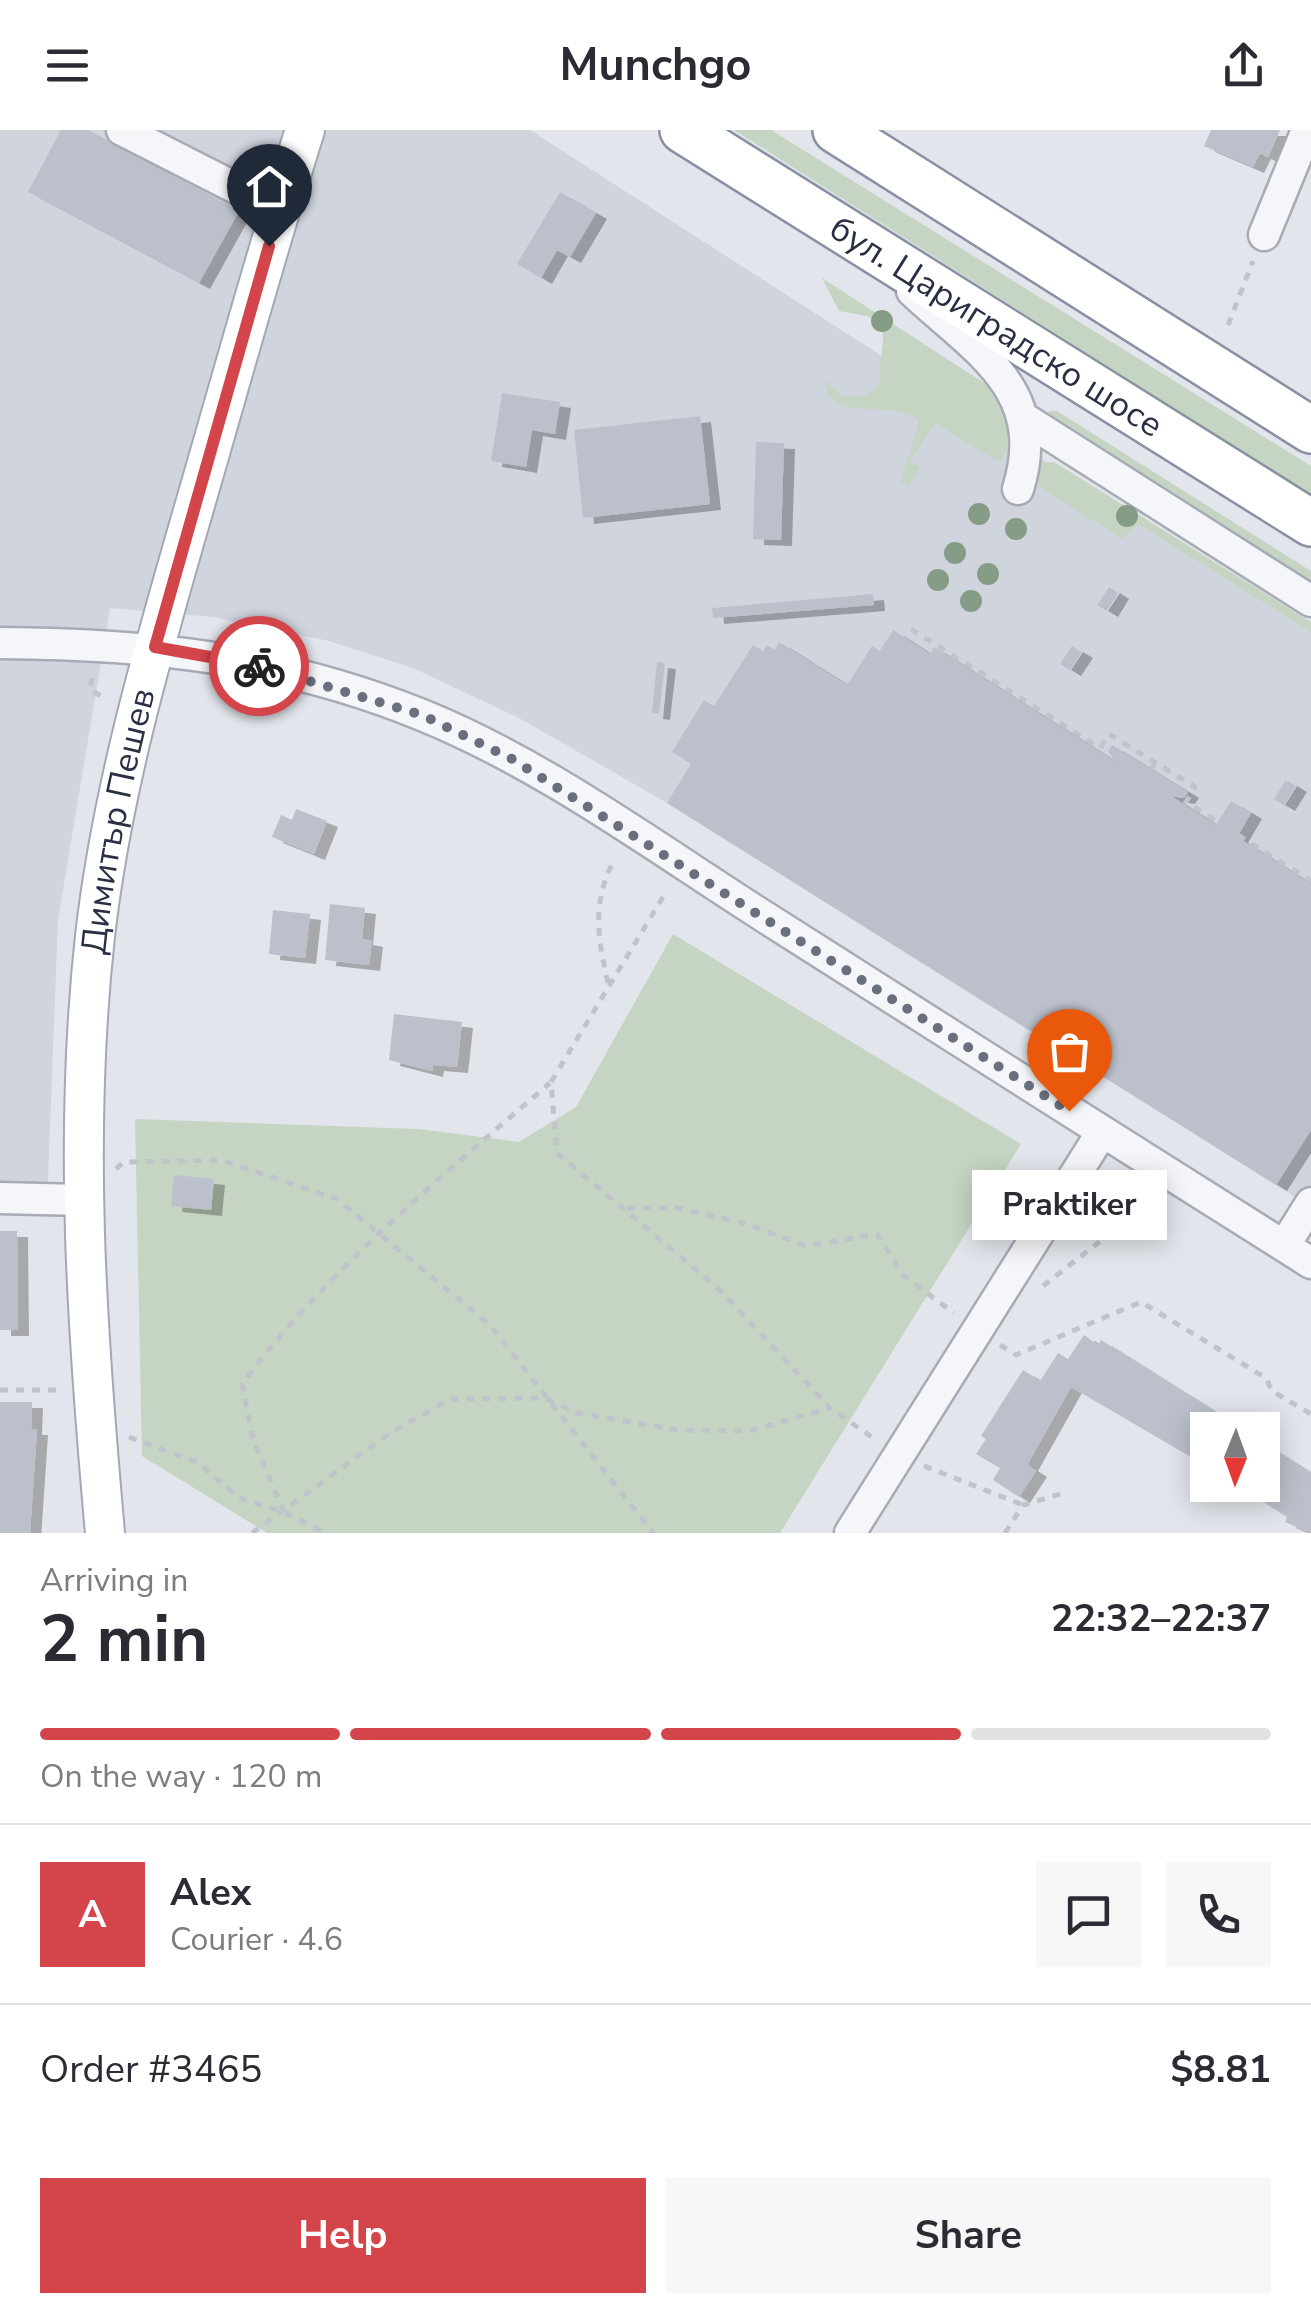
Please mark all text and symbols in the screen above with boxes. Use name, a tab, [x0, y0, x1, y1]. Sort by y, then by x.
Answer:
text: Munchgo	[559, 35, 752, 96]
icon: menu	[40, 38, 95, 93]
icon: share	[1216, 38, 1271, 93]
pin	[227, 144, 312, 247]
icon: home	[242, 159, 297, 214]
street label: бул. Цариградско шосе	[821, 205, 1172, 449]
courier	[209, 616, 309, 716]
icon: bike	[232, 639, 287, 694]
street label: Димитър Пешев	[70, 683, 167, 957]
pin	[1027, 1009, 1112, 1112]
icon: bag	[1042, 1024, 1097, 1079]
callout: Praktiker	[972, 1171, 1166, 1241]
text: Praktiker	[1002, 1183, 1137, 1226]
north arrow	[1190, 1412, 1280, 1502]
map controls	[1190, 1412, 1280, 1502]
text: Arriving in	[40, 1559, 188, 1602]
text: 22:32–22:37	[1051, 1593, 1271, 1644]
text: 2 min	[40, 1595, 208, 1684]
text: On the way · 120 m	[40, 1755, 322, 1798]
button: chat	[1036, 1862, 1141, 1967]
button: phone	[1166, 1862, 1271, 1967]
text: Alex	[170, 1867, 251, 1918]
text: A	[78, 1889, 107, 1940]
text: Courier · 4.6	[170, 1918, 343, 1961]
text: Order #3465	[40, 2044, 262, 2095]
text: $8.81	[1170, 2044, 1271, 2095]
button: Help	[40, 2178, 646, 2293]
button: Share	[666, 2178, 1271, 2293]

